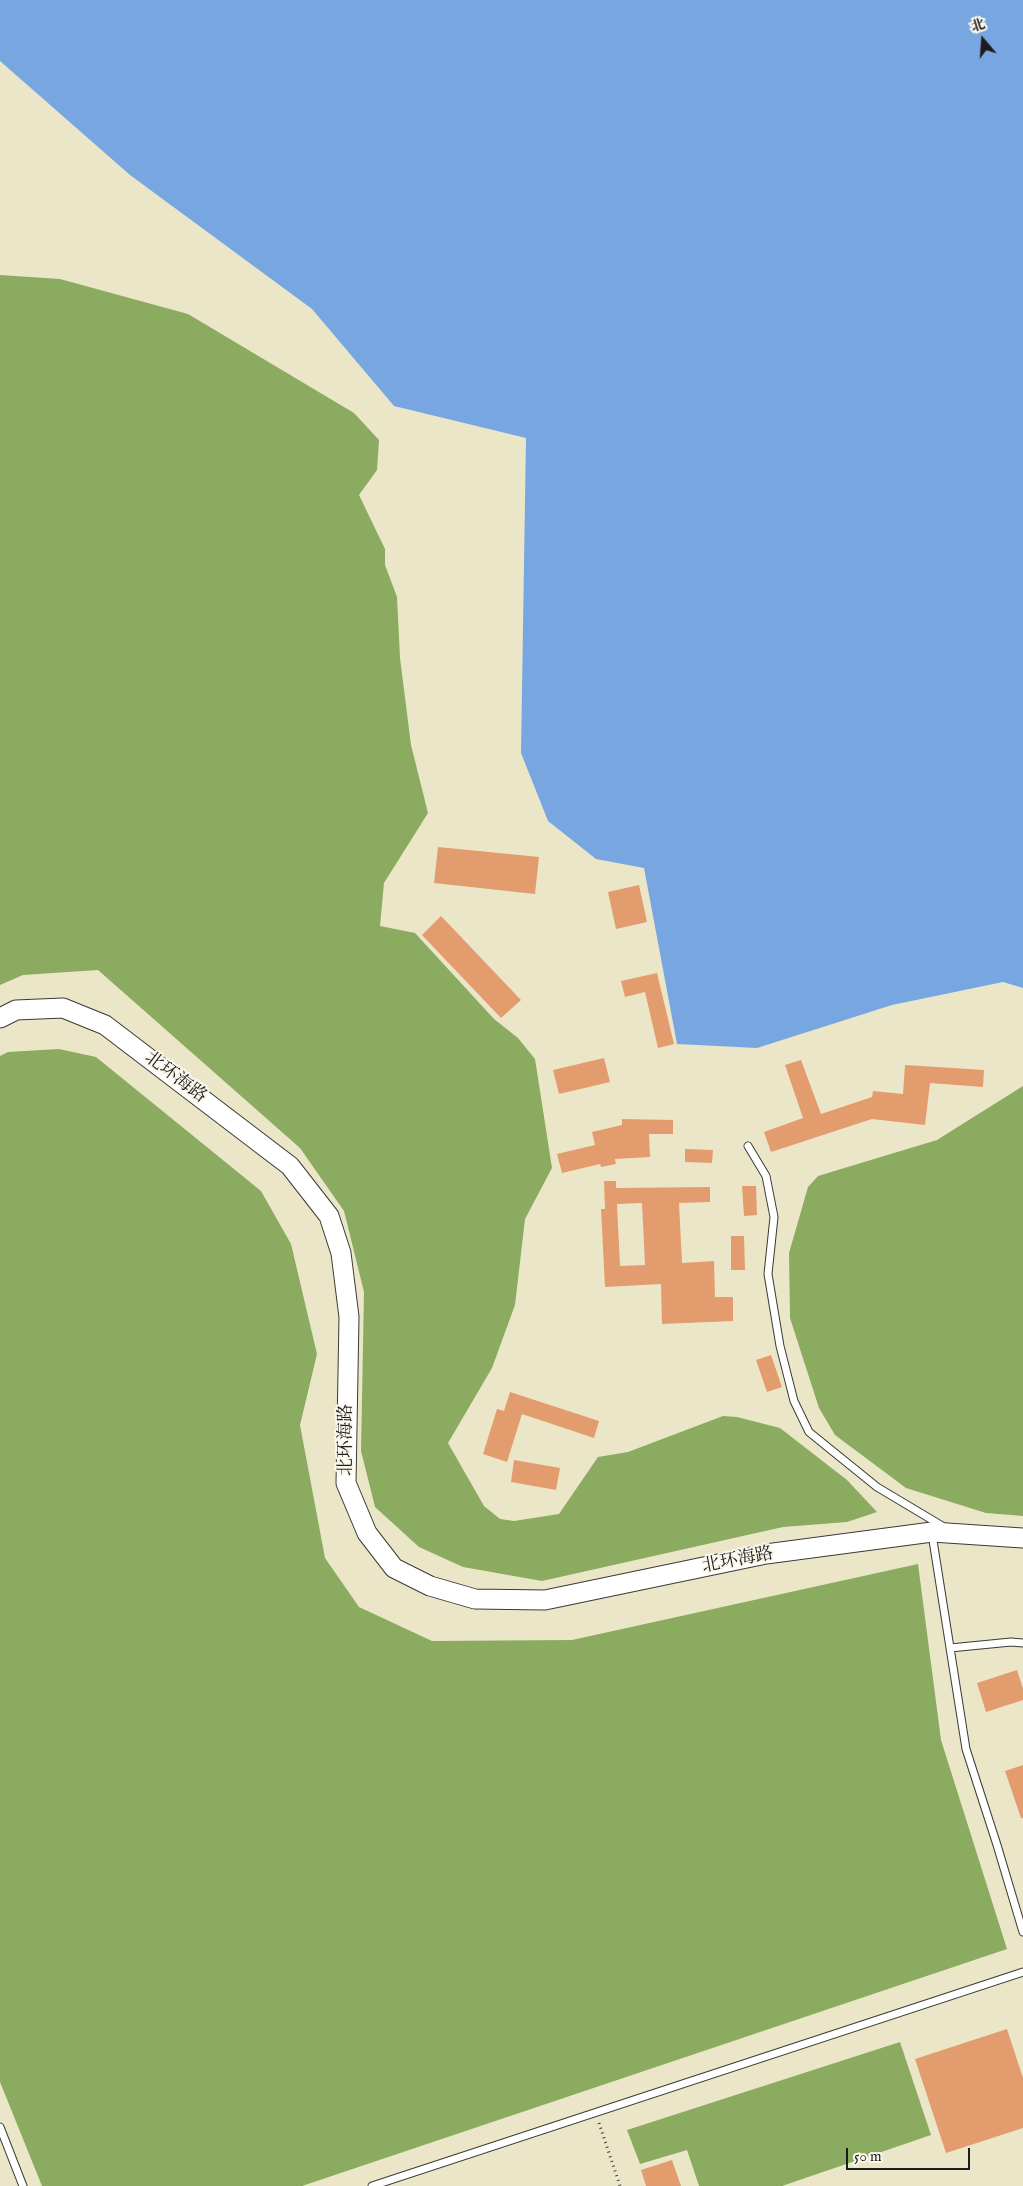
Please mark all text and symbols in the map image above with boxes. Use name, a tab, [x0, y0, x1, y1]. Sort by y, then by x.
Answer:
north arrow	[958, 15, 1008, 65]
text: 北	[969, 15, 988, 36]
street label: 北环海路	[140, 1048, 210, 1108]
street label: 北环海路	[336, 1404, 358, 1476]
street label: 北环海路	[701, 1544, 775, 1578]
scale bar	[848, 2138, 972, 2170]
text: 50 m	[854, 2147, 882, 2166]

